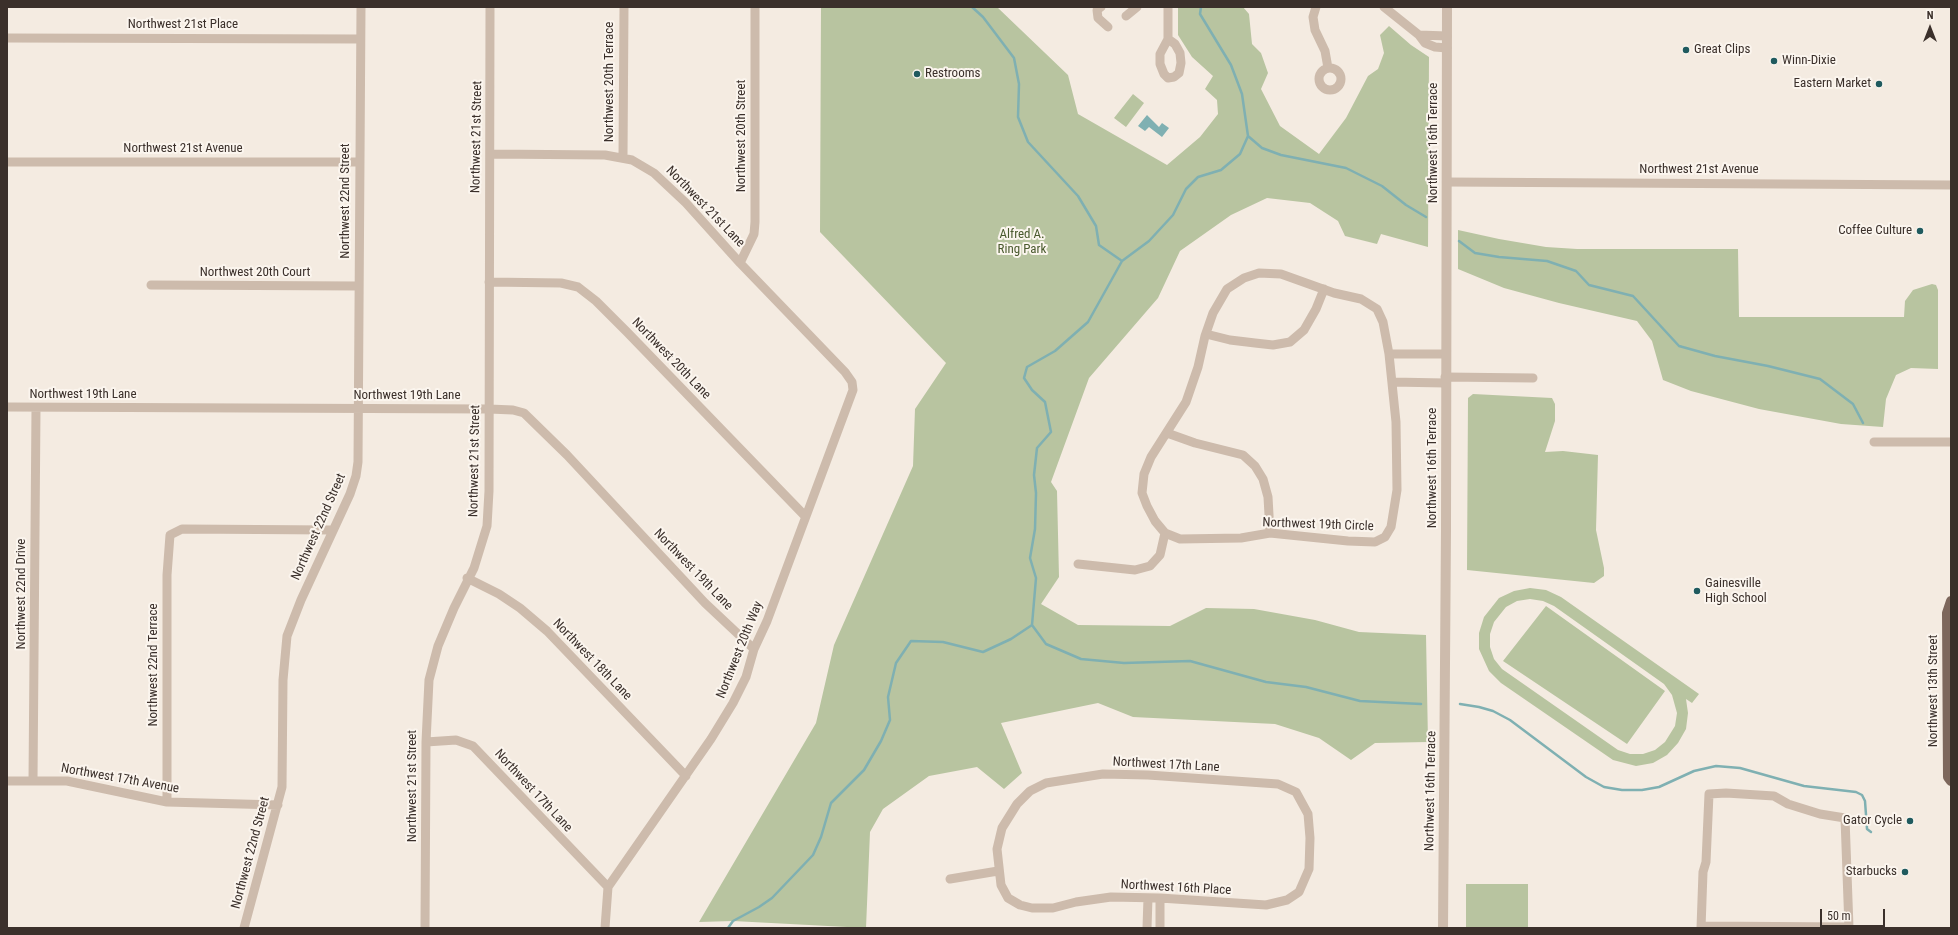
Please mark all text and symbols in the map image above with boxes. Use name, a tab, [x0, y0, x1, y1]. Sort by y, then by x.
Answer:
north arrow	[1910, 8, 1950, 48]
text: N	[1927, 9, 1933, 22]
street label: Northwest 21st Place	[128, 17, 238, 33]
street label: Northwest 20th Terrace	[602, 22, 618, 142]
place label: Great Clips	[1694, 42, 1750, 58]
marker: Great Clips	[1681, 45, 1691, 55]
place label: Winn-Dixie	[1782, 53, 1836, 69]
marker: Winn-Dixie	[1769, 56, 1779, 66]
place label: Restrooms	[925, 66, 980, 82]
marker: Restrooms	[912, 69, 922, 79]
place label: Eastern Market	[1794, 76, 1871, 92]
marker: Eastern Market	[1874, 79, 1884, 89]
street label: Northwest 20th Street	[734, 80, 750, 192]
street label: Northwest 21st Street	[468, 81, 486, 193]
street label: Northwest 16th Terrace	[1426, 83, 1442, 203]
street label: Northwest 21st Avenue	[123, 141, 243, 157]
street label: Northwest 22nd Street	[338, 143, 354, 259]
street label: Northwest 21st Avenue	[1639, 162, 1759, 178]
street label: Northwest 21st Lane	[662, 163, 748, 251]
place label: Coffee Culture	[1838, 223, 1912, 239]
marker: Coffee Culture	[1915, 226, 1925, 236]
park label: Alfred A. Ring Park	[998, 227, 1046, 258]
street label: Northwest 20th Court	[200, 265, 310, 281]
street label: Northwest 20th Lane	[628, 315, 714, 403]
street label: Northwest 19th Lane	[29, 387, 137, 403]
street label: Northwest 19th Lane	[353, 388, 461, 404]
street label: Northwest 21st Street	[466, 405, 484, 517]
street label: Northwest 16th Terrace	[1425, 408, 1441, 528]
street label: Northwest 22nd Street	[288, 471, 350, 583]
street label: Northwest 19th Circle	[1262, 515, 1374, 535]
street label: Northwest 19th Lane	[650, 526, 736, 614]
street label: Northwest 22nd Drive	[14, 539, 30, 649]
place label: Gainesville High School	[1705, 576, 1767, 607]
marker: Gainesville High School	[1692, 586, 1702, 596]
street label: Northwest 20th Way	[713, 599, 767, 701]
street label: Northwest 22nd Terrace	[146, 603, 162, 727]
street label: Northwest 18th Lane	[549, 616, 635, 704]
street label: Northwest 13th Street	[1926, 635, 1942, 747]
street label: Northwest 21st Street	[405, 730, 421, 842]
street label: Northwest 16th Terrace	[1422, 731, 1440, 851]
street label: Northwest 17th Lane	[491, 747, 575, 835]
street label: Northwest 17th Lane	[1112, 754, 1220, 776]
street label: Northwest 17th Avenue	[60, 761, 180, 797]
street label: Northwest 22nd Street	[229, 795, 273, 911]
place label: Gator Cycle	[1843, 813, 1902, 829]
marker: Gator Cycle	[1905, 816, 1915, 826]
place label: Starbucks	[1846, 864, 1897, 880]
marker: Starbucks	[1900, 867, 1910, 877]
street label: Northwest 16th Place	[1120, 877, 1232, 899]
scale bar	[1822, 901, 1887, 927]
text: 50 m	[1827, 909, 1851, 923]

